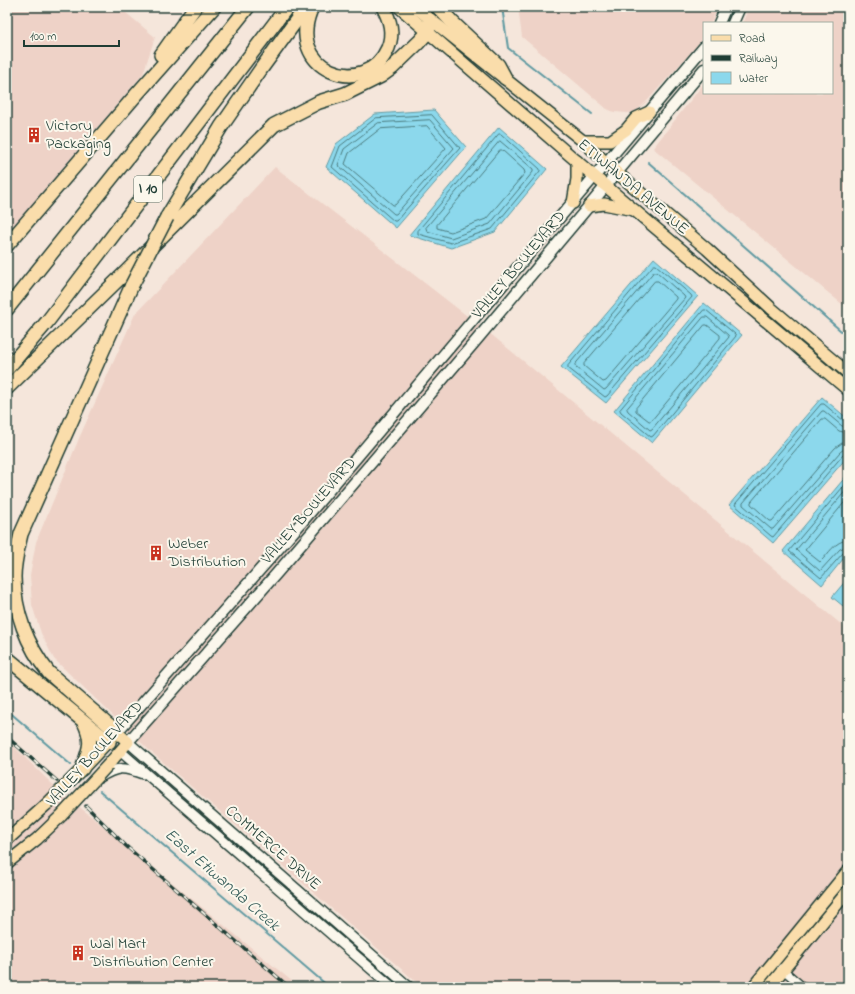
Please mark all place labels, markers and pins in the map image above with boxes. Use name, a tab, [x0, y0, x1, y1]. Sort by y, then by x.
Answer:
place label: Victory Packaging	[45, 114, 111, 156]
building icon: Victory Packaging	[25, 126, 43, 144]
place label: Weber Distribution	[167, 532, 246, 574]
building icon: Weber Distribution	[147, 544, 165, 562]
place label: Wal Mart Distribution Center	[89, 932, 213, 974]
building icon: Wal Mart Distribution Center	[69, 944, 87, 962]

